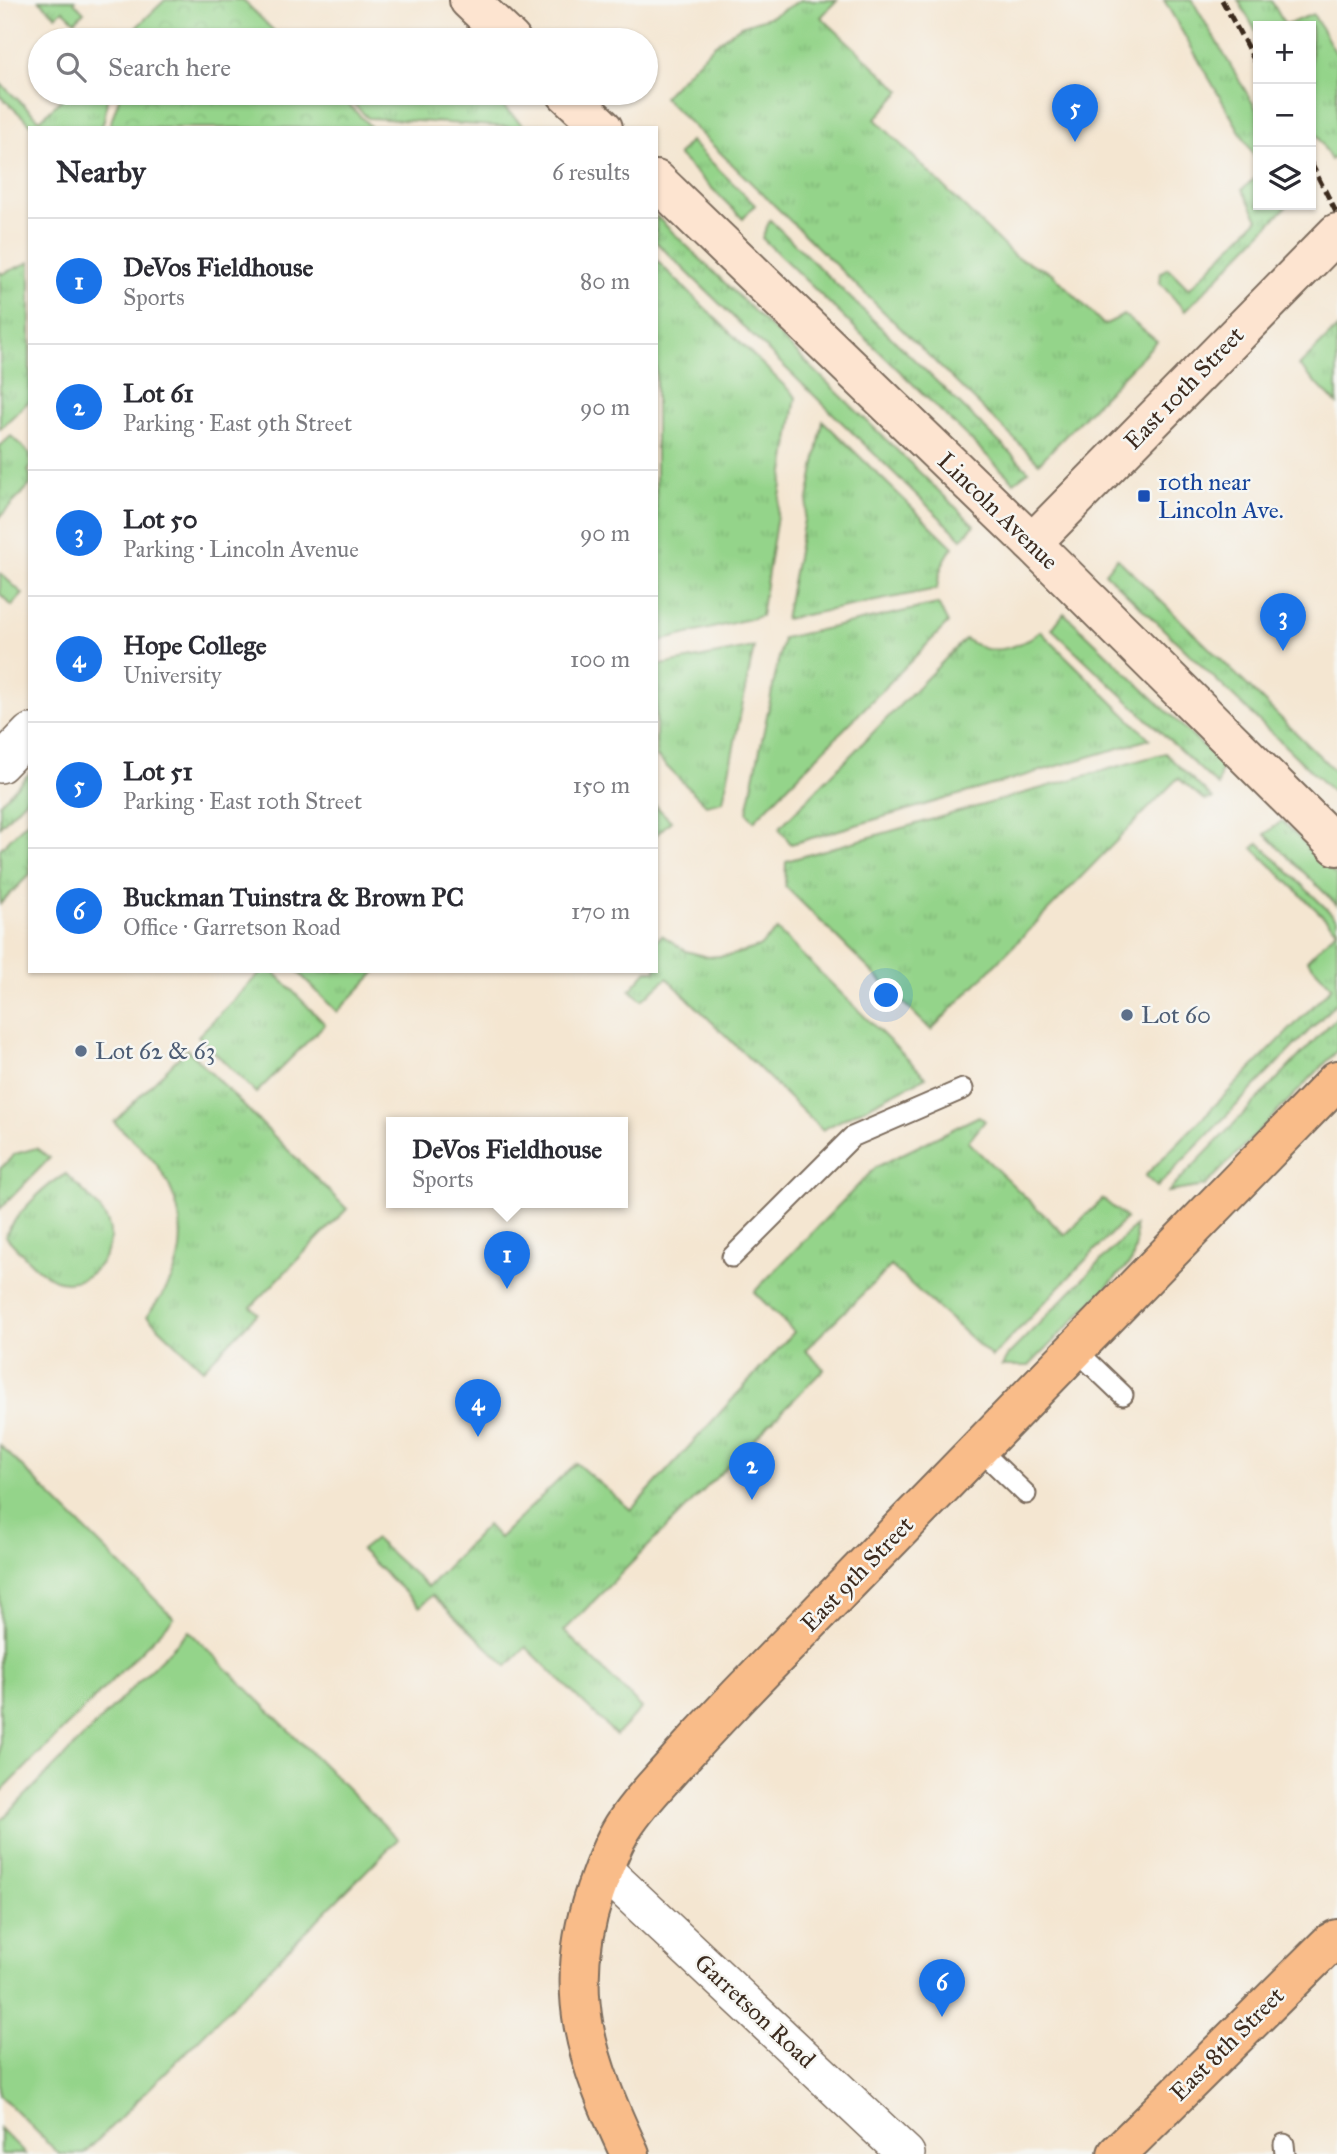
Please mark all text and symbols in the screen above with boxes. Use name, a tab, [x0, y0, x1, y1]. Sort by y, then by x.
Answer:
map controls	[1253, 21, 1316, 210]
button: +	[1253, 21, 1316, 84]
search box	[28, 28, 658, 105]
icon: search	[52, 48, 90, 86]
text: Search here	[108, 51, 231, 83]
pin: 5	[1052, 84, 1098, 142]
button: −	[1253, 84, 1316, 147]
button: layers	[1253, 147, 1316, 210]
text: Nearby	[56, 154, 146, 190]
text: 6 results	[552, 158, 630, 186]
text: DeVos Fieldhouse	[123, 251, 313, 283]
text: 1	[74, 267, 84, 295]
text: 80 m	[580, 267, 630, 295]
text: Sports	[123, 283, 185, 311]
street label: East 10th Street	[1118, 320, 1251, 456]
text: Lot 61	[123, 377, 194, 409]
text: 2	[73, 393, 85, 421]
text: 90 m	[580, 393, 630, 421]
text: Parking · East 9th Street	[123, 409, 352, 437]
street label: Lincoln Avenue	[931, 446, 1065, 576]
place label: 10th near Lincoln Ave.	[1158, 467, 1284, 525]
marker: 10th near Lincoln Ave.	[1136, 488, 1152, 504]
text: Lot 50	[123, 503, 198, 535]
text: 3	[74, 519, 84, 547]
text: 90 m	[580, 519, 630, 547]
text: Parking · Lincoln Avenue	[123, 535, 359, 563]
pin: 3	[1260, 593, 1306, 651]
text: Hope College	[123, 629, 267, 661]
text: 4	[73, 645, 85, 673]
text: 100 m	[570, 645, 630, 673]
text: University	[123, 661, 222, 689]
text: Lot 51	[123, 755, 193, 787]
text: 5	[74, 771, 84, 799]
text: 150 m	[573, 771, 630, 799]
text: Parking · East 10th Street	[123, 787, 362, 815]
text: Buckman Tuinstra & Brown PC	[123, 881, 464, 913]
text: 6	[73, 897, 85, 925]
text: 170 m	[571, 897, 630, 925]
text: Office · Garretson Road	[123, 913, 341, 941]
your location	[869, 978, 903, 1012]
place label: Lot 60	[1141, 1000, 1211, 1030]
marker: Lot 60	[1119, 1007, 1135, 1023]
place label: Lot 62 & 63	[95, 1036, 215, 1066]
marker: Lot 62 & 63	[73, 1043, 89, 1059]
popup	[386, 1117, 628, 1208]
text: DeVos Fieldhouse	[412, 1133, 602, 1165]
text: Sports	[412, 1165, 473, 1193]
pin: 1	[484, 1231, 530, 1289]
pin: 4	[455, 1379, 501, 1437]
pin: 2	[729, 1442, 775, 1500]
street label: East 9th Street	[794, 1510, 920, 1638]
street label: Garretson Road	[688, 1947, 822, 2075]
pin: 6	[919, 1959, 965, 2017]
street label: East 8th Street	[1164, 1980, 1291, 2107]

